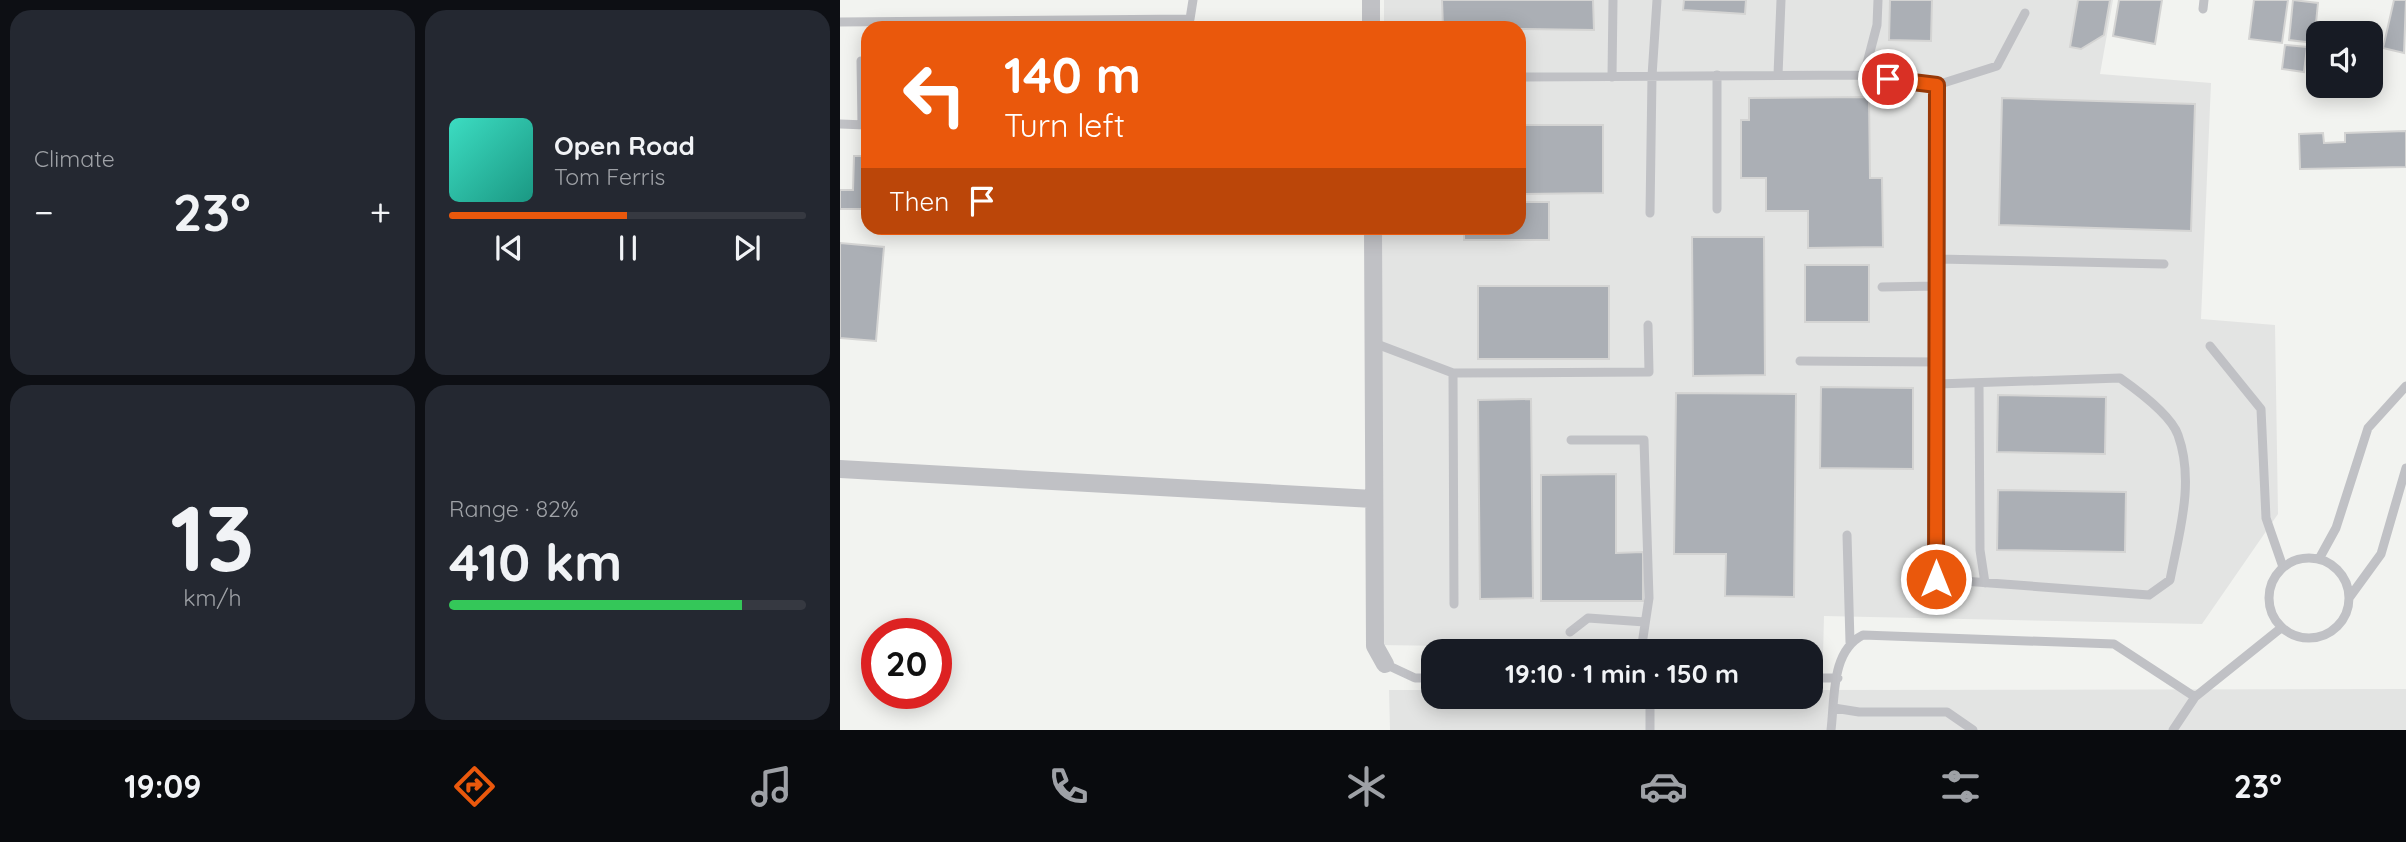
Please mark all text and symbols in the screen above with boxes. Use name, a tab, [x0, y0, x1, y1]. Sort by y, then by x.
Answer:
map controls	[2306, 21, 2383, 98]
button: sound	[2306, 21, 2383, 98]
text: 140 m	[1004, 44, 1141, 105]
icon: left	[889, 49, 980, 140]
pin	[1858, 49, 1918, 109]
icon: arrive	[1869, 60, 1907, 98]
text: Turn left	[1004, 105, 1125, 145]
text: Open Road	[554, 129, 695, 162]
text: Climate	[34, 144, 115, 173]
text: Tom Ferris	[554, 162, 665, 191]
text: 23°	[173, 179, 251, 244]
icon: arrive	[963, 182, 1001, 220]
text: Then	[889, 185, 949, 218]
text: −	[34, 188, 54, 236]
text: +	[370, 188, 391, 236]
icon: previous	[490, 229, 528, 267]
icon: pause	[609, 229, 647, 267]
icon: next	[728, 229, 766, 267]
text: 13	[170, 480, 255, 594]
text: Range · 82%	[449, 494, 579, 523]
text: 410 km	[449, 529, 622, 594]
position arrow	[1899, 542, 1973, 616]
text: km/h	[183, 583, 242, 612]
speed limit sign: 20	[861, 618, 952, 709]
text: 19:10 · 1 min · 150 m	[1505, 657, 1739, 690]
icon: directions	[450, 762, 499, 811]
icon: music	[747, 762, 796, 811]
icon: phone	[1044, 762, 1093, 811]
icon: climate	[1342, 762, 1391, 811]
icon: car	[1639, 762, 1688, 811]
icon: filters	[1936, 762, 1985, 811]
text: 19:09	[124, 766, 201, 806]
text: 23°	[2234, 766, 2282, 806]

